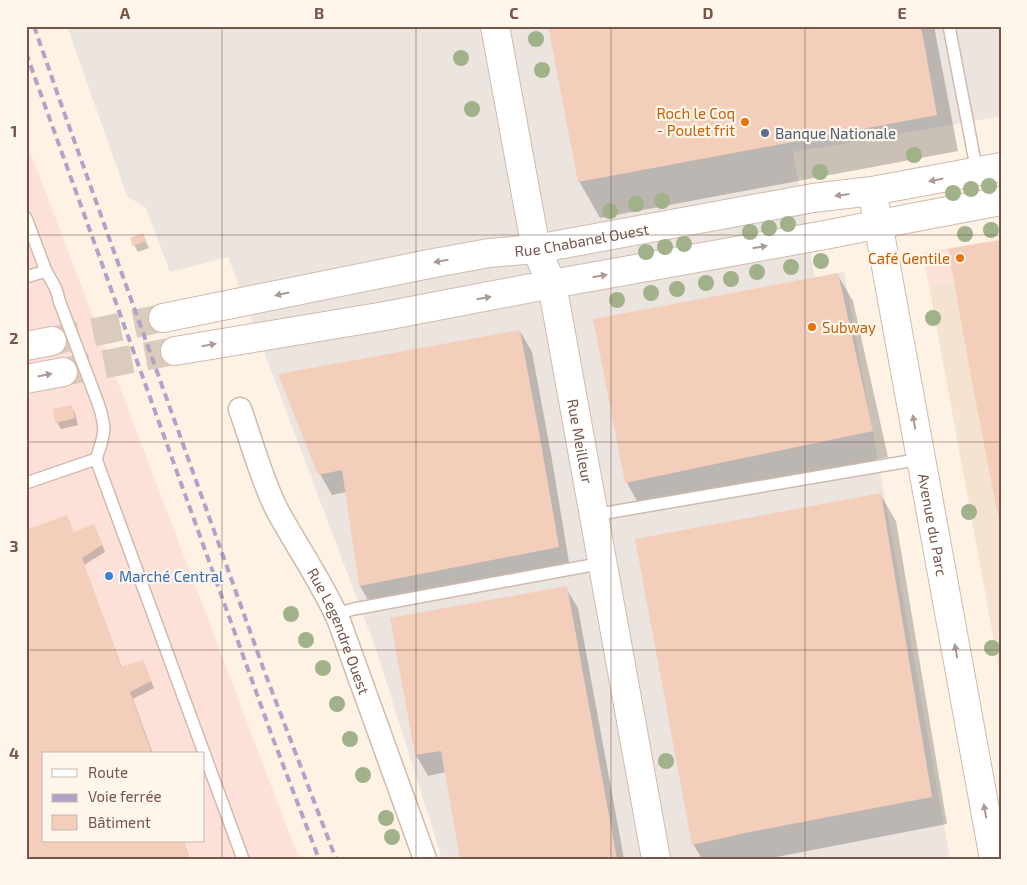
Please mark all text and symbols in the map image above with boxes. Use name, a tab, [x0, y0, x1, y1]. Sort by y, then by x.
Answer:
text: A	[120, 3, 131, 22]
text: B	[314, 3, 324, 22]
text: C	[509, 3, 519, 22]
text: D	[703, 3, 714, 22]
text: E	[897, 3, 907, 22]
place label: Roch le Coq - Poulet frit	[656, 104, 735, 139]
marker: Roch le Coq - Poulet frit	[739, 116, 751, 128]
text: 1	[11, 121, 17, 140]
place label: Banque Nationale	[775, 124, 896, 142]
marker: Banque Nationale	[759, 127, 771, 139]
one-way arrow	[927, 176, 943, 184]
one-way arrow	[834, 191, 850, 199]
street label: Rue Chabanel Ouest	[514, 219, 650, 260]
one-way arrow	[752, 243, 767, 251]
place label: Café Gentile	[868, 249, 950, 267]
marker: Café Gentile	[954, 252, 966, 264]
one-way arrow	[433, 258, 449, 266]
one-way arrow	[592, 271, 608, 279]
one-way arrow	[273, 290, 289, 298]
one-way arrow	[477, 293, 493, 301]
place label: Subway	[822, 318, 876, 336]
marker: Subway	[806, 321, 818, 333]
text: 2	[9, 328, 19, 347]
one-way arrow	[201, 341, 217, 349]
one-way arrow	[37, 371, 53, 379]
street label: Rue Meilleur	[564, 397, 597, 485]
one-way arrow	[910, 414, 918, 430]
street label: Avenue du Parc	[915, 472, 951, 578]
text: 3	[9, 536, 19, 555]
street label: Rue Legendre Ouest	[304, 564, 374, 697]
place label: Marché Central	[119, 567, 224, 585]
marker: Marché Central	[103, 570, 115, 582]
one-way arrow	[951, 643, 959, 659]
text: 4	[9, 743, 19, 762]
legend	[42, 752, 205, 842]
text: Route	[88, 763, 128, 781]
text: Voie ferrée	[88, 787, 162, 805]
one-way arrow	[981, 803, 989, 818]
text: Bâtiment	[88, 813, 151, 831]

